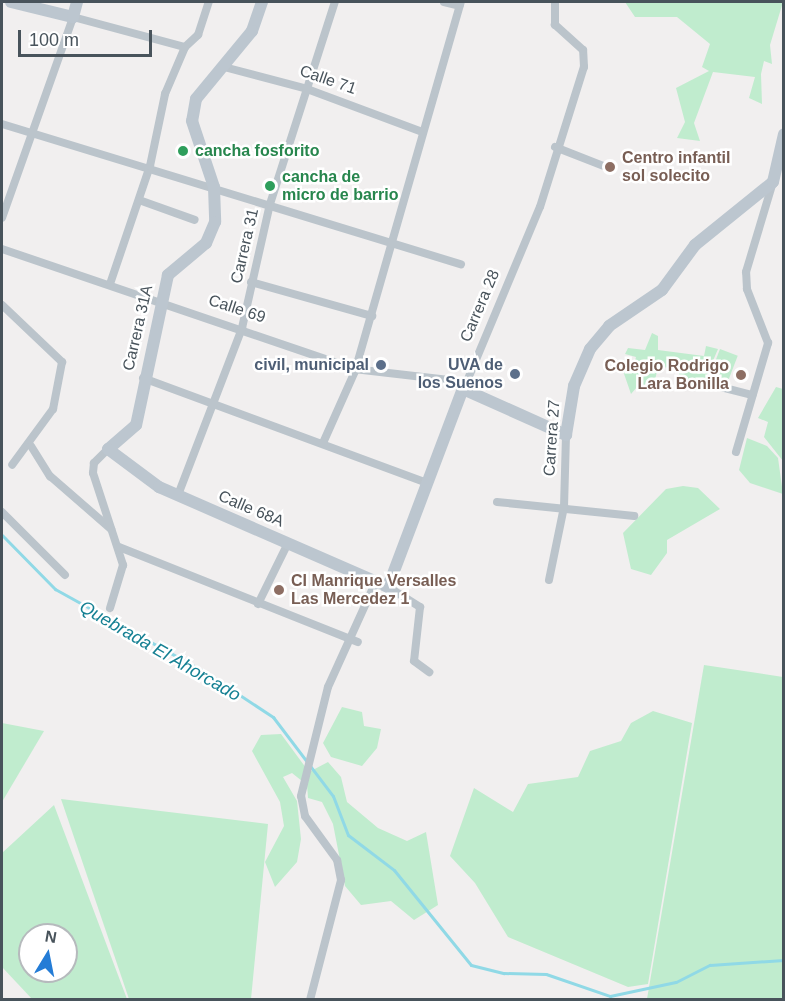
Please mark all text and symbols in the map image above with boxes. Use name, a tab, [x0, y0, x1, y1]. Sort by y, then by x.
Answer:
scale bar	[21, 18, 154, 56]
text: 100 m	[29, 30, 79, 50]
street label: Calle 71	[297, 61, 359, 99]
place label: cancha fosforito	[195, 141, 319, 161]
marker: cancha fosforito	[176, 144, 190, 158]
place label: Centro infantil sol solecito	[622, 148, 730, 186]
marker: Centro infantil sol solecito	[603, 160, 617, 174]
place label: cancha de micro de barrio	[282, 167, 398, 205]
marker: cancha de micro de barrio	[263, 179, 277, 193]
street label: Carrera 31	[227, 207, 263, 285]
street label: Carrera 28	[456, 267, 504, 345]
street label: Carrera 31A	[119, 283, 157, 373]
street label: Calle 69	[206, 291, 268, 327]
place label: civil, municipal	[254, 355, 369, 375]
place label: UVA de los Suenos	[418, 355, 503, 393]
place label: Colegio Rodrigo Lara Bonilla	[605, 356, 729, 394]
marker: civil, municipal	[374, 358, 388, 372]
marker: UVA de los Suenos	[508, 367, 522, 381]
marker: Colegio Rodrigo Lara Bonilla	[734, 368, 748, 382]
street label: Carrera 27	[540, 399, 564, 477]
street label: Calle 68A	[215, 487, 287, 531]
place label: CI Manrique Versalles Las Mercedez 1	[291, 571, 456, 609]
marker: CI Manrique Versalles Las Mercedez 1	[272, 583, 286, 597]
water label: Quebrada El Ahorcado	[75, 596, 245, 706]
north arrow	[18, 923, 78, 983]
text: N	[44, 927, 58, 946]

